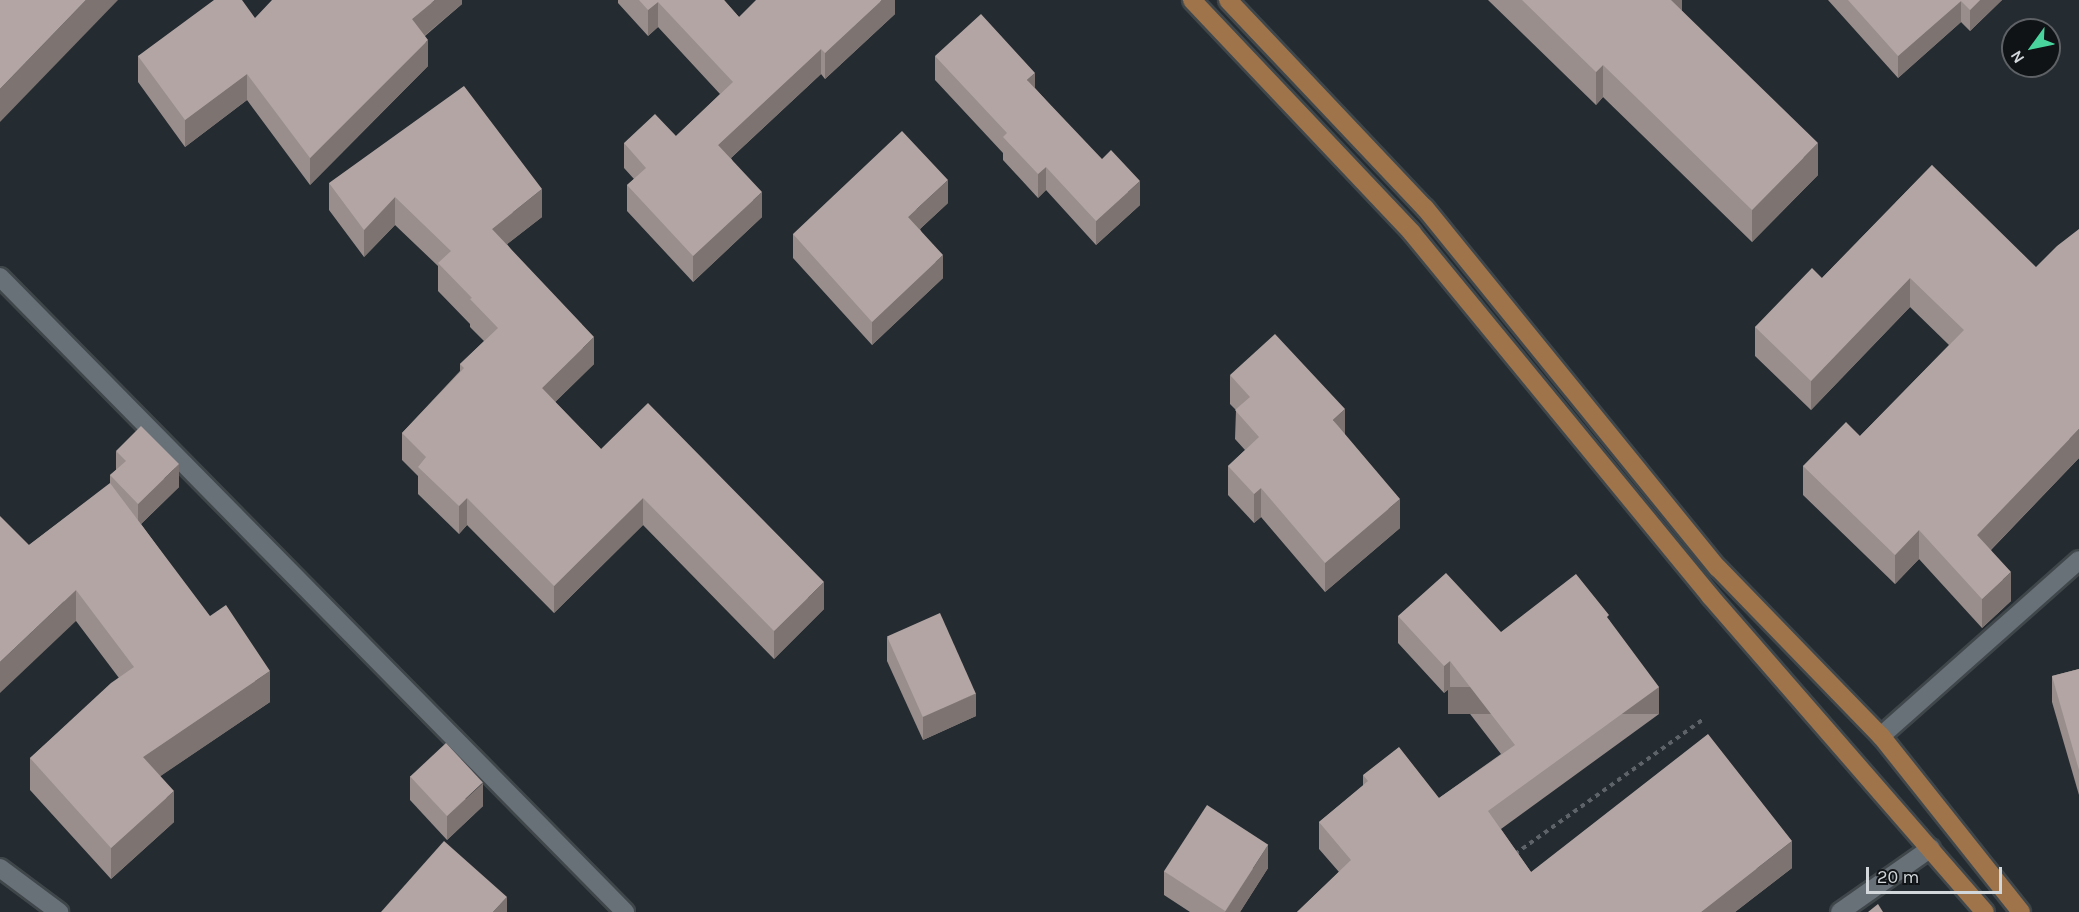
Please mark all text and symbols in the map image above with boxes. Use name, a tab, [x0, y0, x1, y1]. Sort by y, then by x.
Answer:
north arrow	[2001, 18, 2061, 78]
text: N	[2006, 47, 2028, 67]
scale bar	[1869, 855, 2006, 893]
text: 20 m	[1877, 866, 1919, 888]

